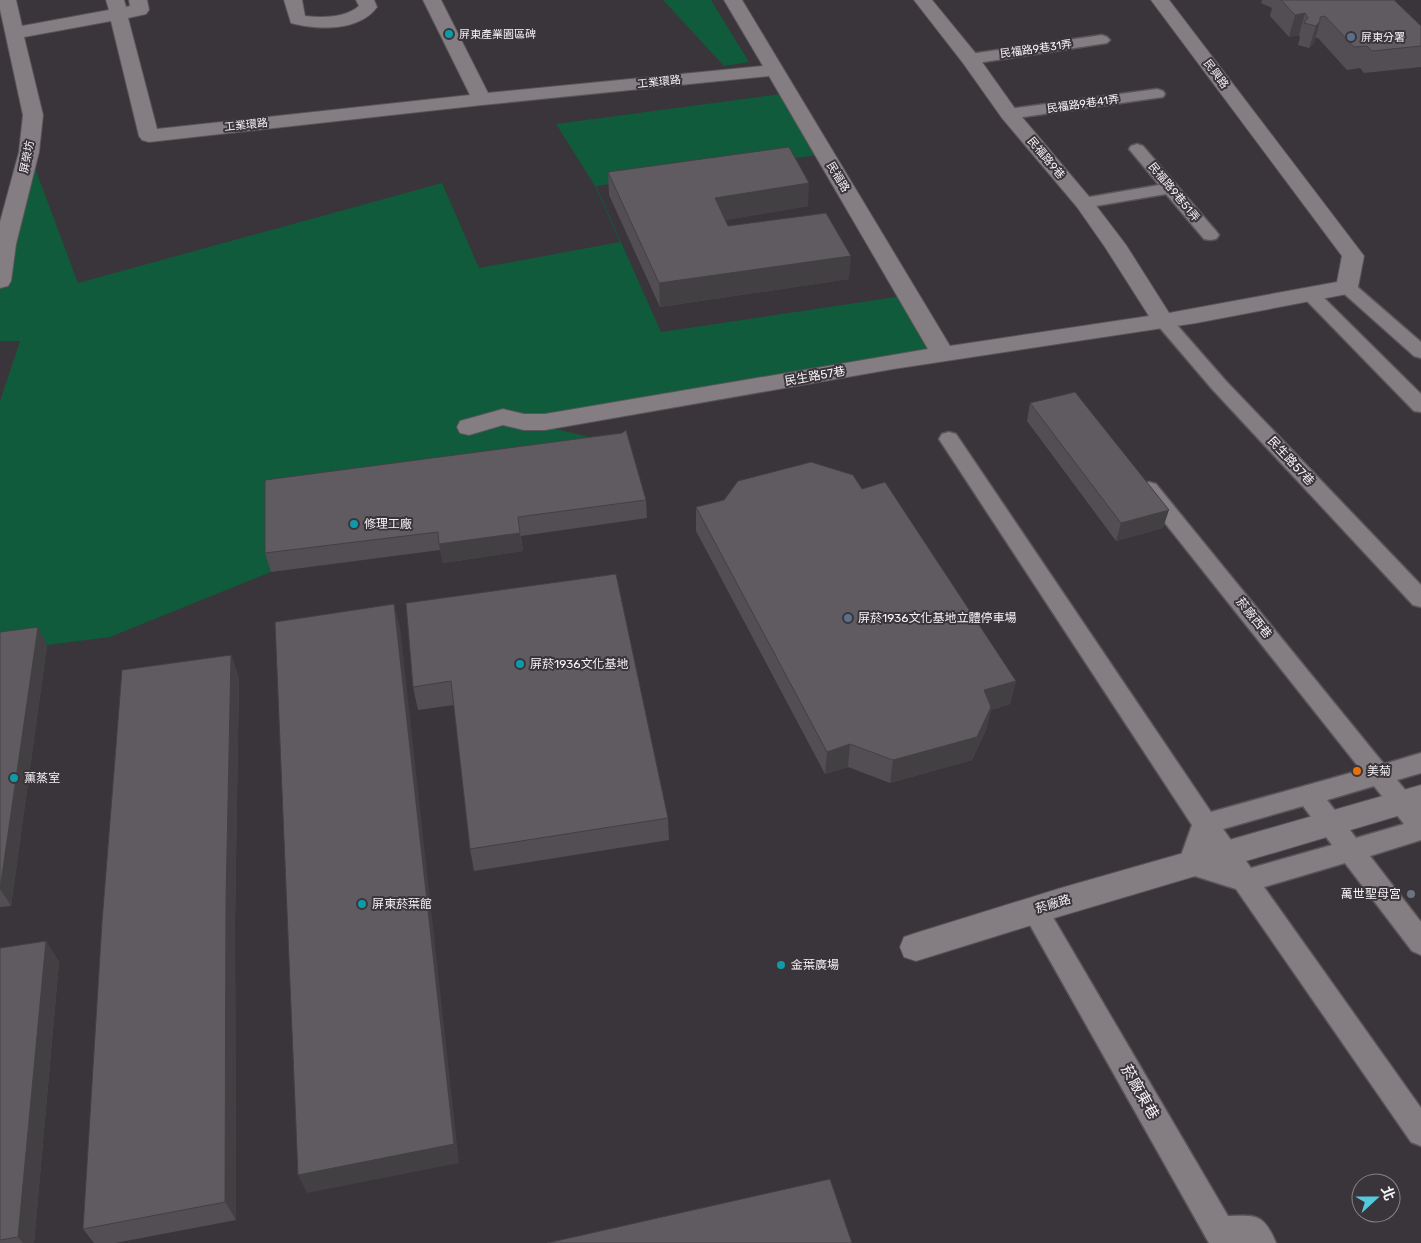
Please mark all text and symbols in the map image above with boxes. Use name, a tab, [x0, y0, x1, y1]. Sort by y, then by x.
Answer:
marker: 屏東產業園區碑	[443, 28, 455, 40]
place label: 屏東產業園區碑	[459, 28, 536, 41]
marker: 屏東分署	[1345, 31, 1357, 43]
place label: 屏東分署	[1361, 31, 1405, 44]
street label: 民福路9巷31弄	[999, 38, 1073, 60]
street label: 民興路	[1201, 57, 1231, 91]
street label: 工業環路	[636, 73, 682, 91]
street label: 民福路9巷41弄	[1046, 92, 1120, 116]
street label: 工業環路	[223, 116, 269, 134]
street label: 民福路9巷	[1025, 134, 1067, 182]
street label: 屏榮坊	[17, 140, 37, 174]
street label: 民福路	[824, 160, 852, 194]
street label: 民福路9巷51弄	[1146, 160, 1202, 224]
street label: 民生路57巷	[784, 364, 846, 388]
street label: 民生路57巷	[1265, 434, 1317, 488]
place label: 修理工廠	[364, 517, 412, 531]
marker: 修理工廠	[348, 518, 360, 530]
street label: 菸廠西巷	[1233, 595, 1275, 641]
place label: 屏菸1936文化基地立體停車場	[858, 611, 1017, 625]
marker: 屏菸1936文化基地立體停車場	[842, 612, 854, 624]
place label: 屏菸1936文化基地	[530, 657, 629, 671]
marker: 屏菸1936文化基地	[514, 658, 526, 670]
place label: 美菊	[1367, 764, 1391, 778]
marker: 美菊	[1351, 765, 1363, 777]
place label: 薰蒸室	[24, 771, 60, 785]
marker: 薰蒸室	[8, 772, 20, 784]
place label: 萬世聖母宮	[1341, 887, 1401, 901]
marker: 萬世聖母宮	[1405, 888, 1417, 900]
street label: 菸廠路	[1034, 892, 1072, 916]
place label: 屏東菸葉館	[372, 897, 432, 911]
marker: 屏東菸葉館	[356, 898, 368, 910]
place label: 金葉廣場	[791, 958, 839, 972]
marker: 金葉廣場	[775, 959, 787, 971]
street label: 菸廠東巷	[1117, 1062, 1163, 1122]
north arrow	[1351, 1173, 1401, 1223]
text: 北	[1377, 1184, 1398, 1203]

